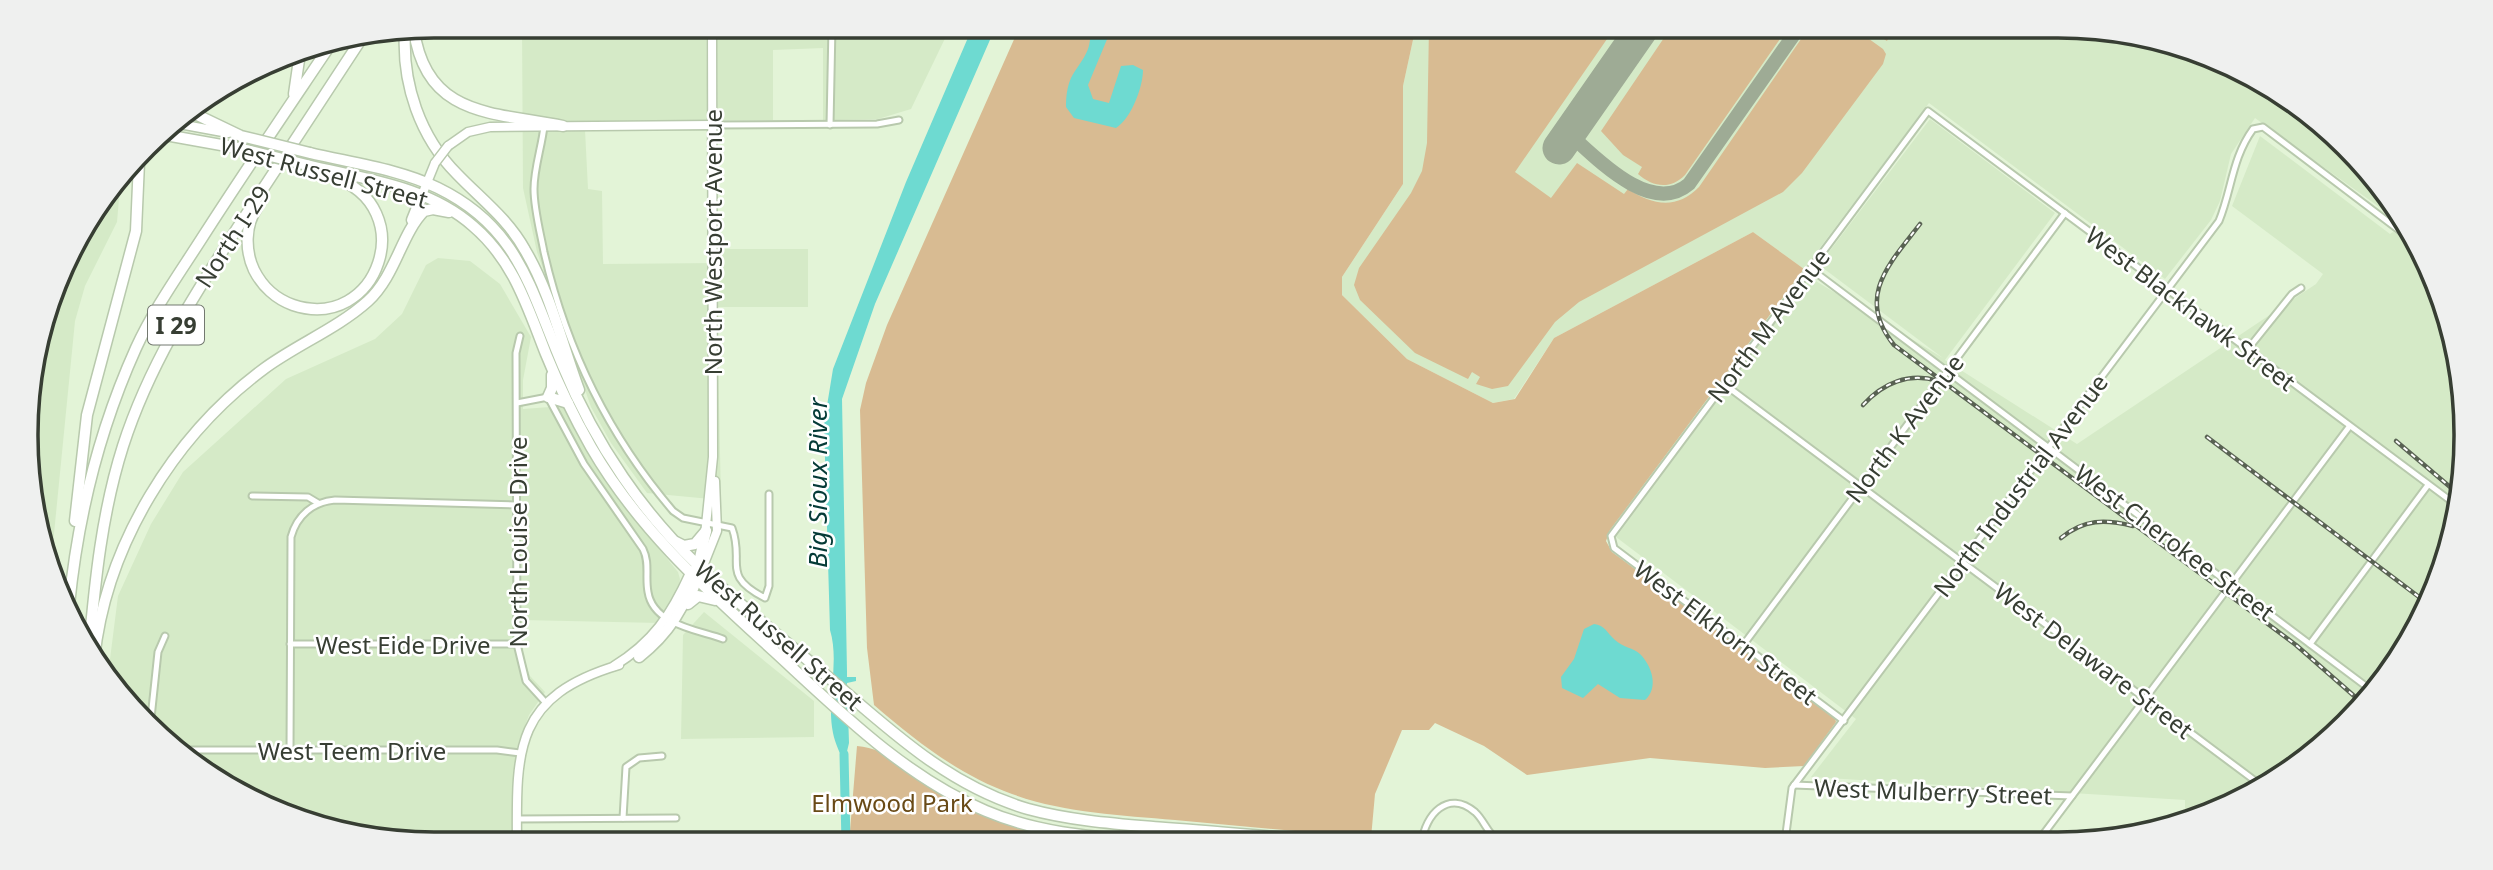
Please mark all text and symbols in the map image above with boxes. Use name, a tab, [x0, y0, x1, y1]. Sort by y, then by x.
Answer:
street label: North Westport Avenue	[696, 109, 729, 375]
street label: West Russell Street	[217, 128, 432, 216]
street label: North I-29	[187, 178, 277, 294]
street label: West Blackhawk Street	[2079, 218, 2303, 398]
street label: North M Avenue	[1699, 241, 1837, 409]
road number: I 29	[148, 306, 204, 344]
street label: North K Avenue	[1837, 347, 1971, 509]
street label: North Industrial Avenue	[1925, 367, 2115, 603]
water label: Big Sioux River	[799, 396, 835, 568]
street label: North Louise Drive	[501, 436, 534, 648]
street label: West Cherokee Street	[2068, 456, 2282, 628]
street label: West Russell Street	[688, 552, 871, 718]
street label: West Elkhorn Street	[1628, 552, 1825, 712]
street label: West Delaware Street	[1988, 574, 2200, 746]
street label: West Eide Drive	[315, 628, 491, 661]
street label: West Teem Drive	[258, 734, 446, 767]
street label: West Mulberry Street	[1813, 770, 2053, 812]
park label: Elmwood Park	[811, 786, 973, 819]

